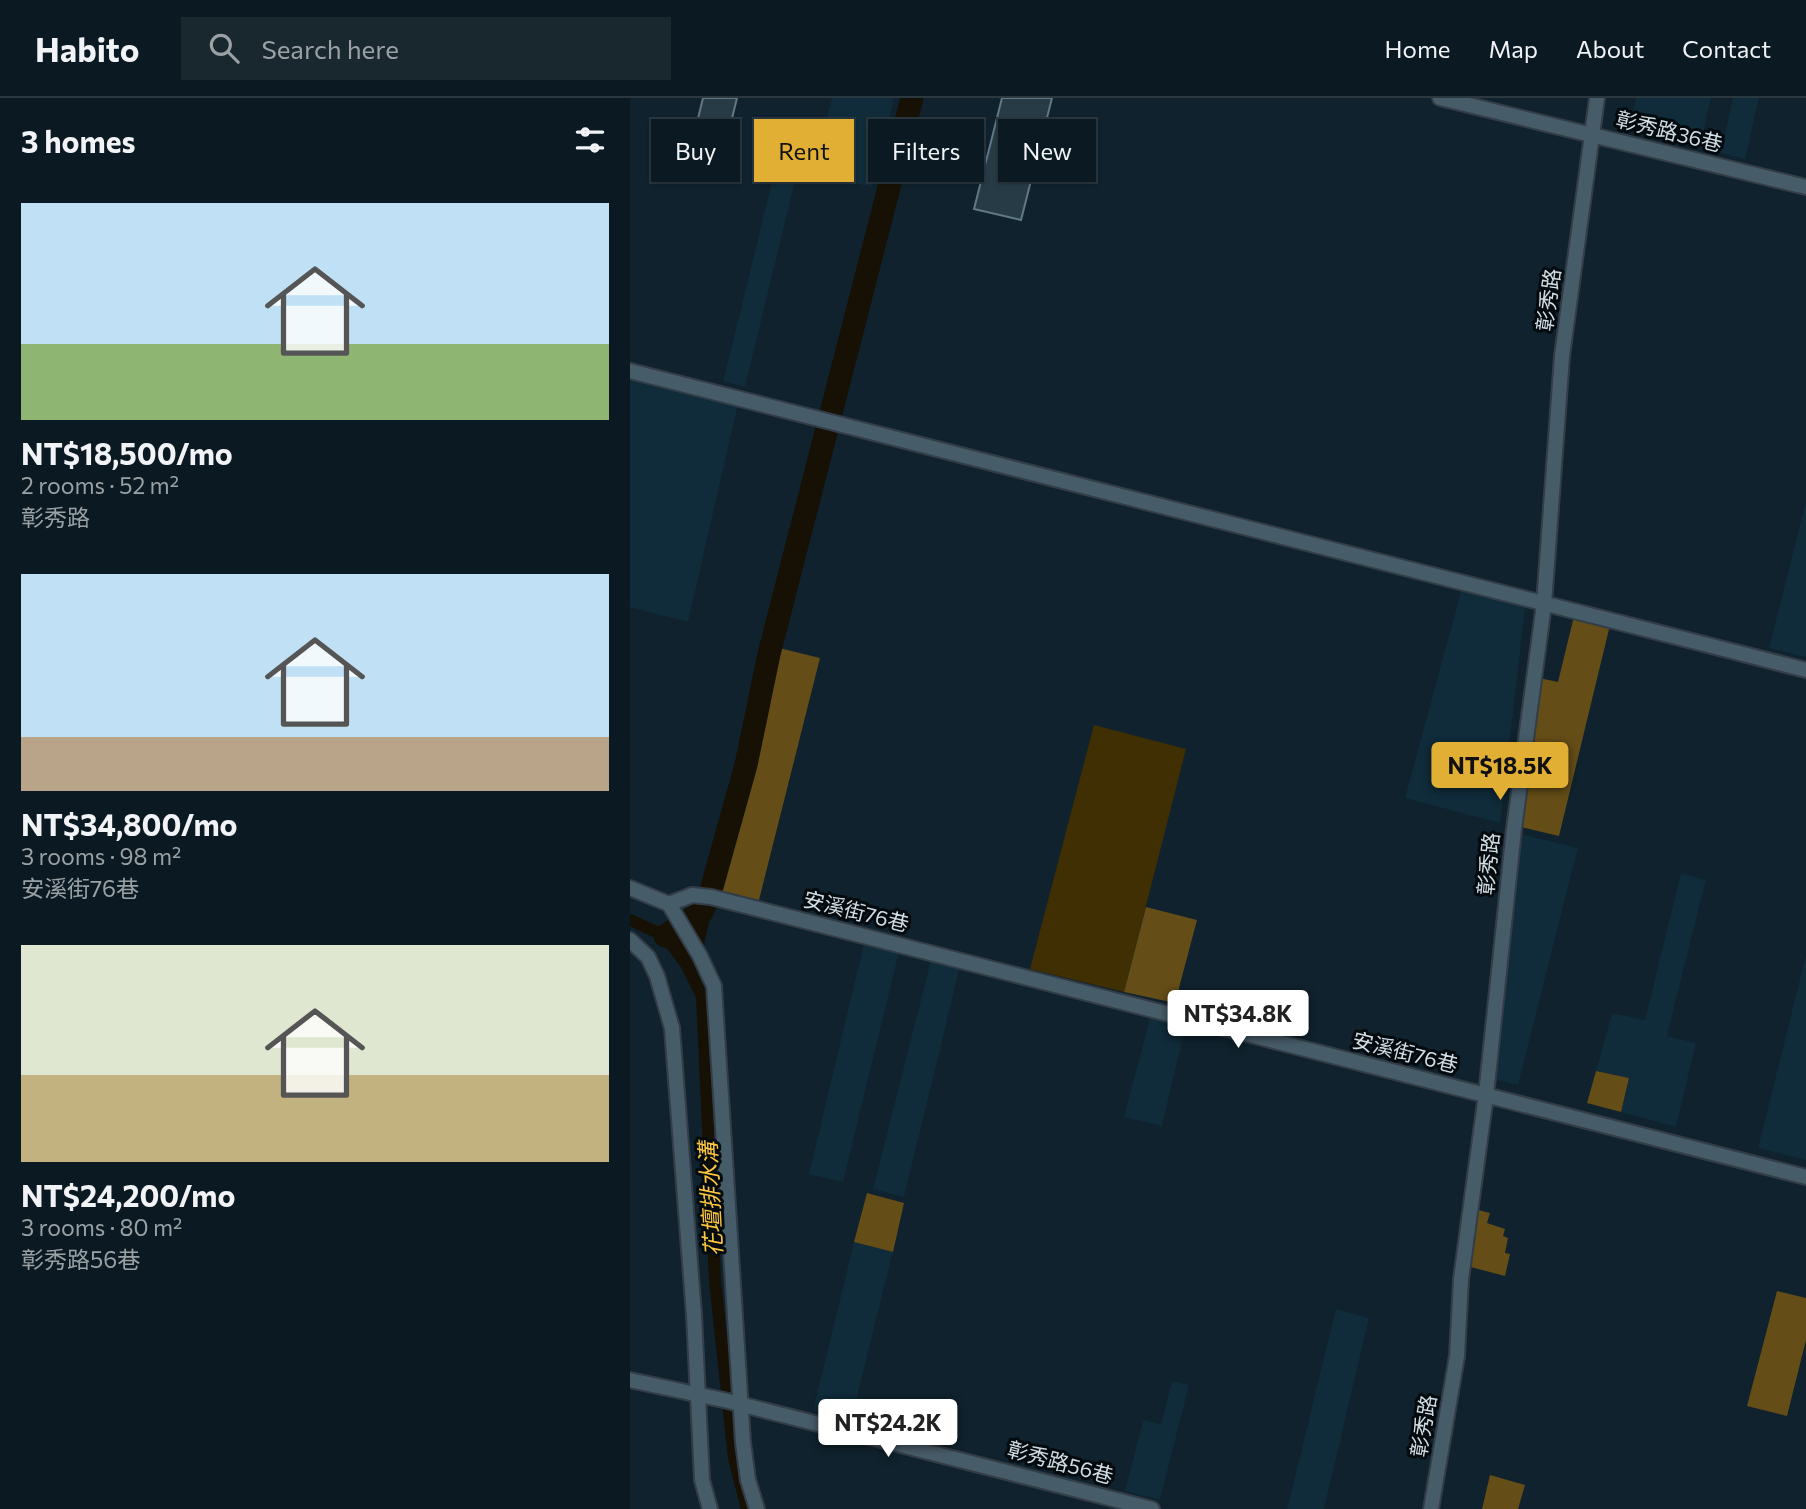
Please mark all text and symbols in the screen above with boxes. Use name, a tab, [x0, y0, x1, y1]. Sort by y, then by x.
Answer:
search box	[181, 17, 671, 80]
text: Habito	[35, 28, 139, 69]
icon: search	[205, 29, 243, 67]
text: Search here	[261, 33, 399, 64]
text: Home	[1385, 34, 1451, 63]
text: Map	[1489, 34, 1538, 63]
text: About	[1576, 34, 1644, 63]
text: Contact	[1682, 34, 1771, 63]
street label: 彰秀路36巷	[1614, 105, 1725, 156]
chip: Buy	[651, 119, 740, 182]
chip: Rent	[754, 119, 854, 182]
chip: Filters	[868, 119, 984, 182]
chip: New	[998, 119, 1096, 182]
icon: filters	[571, 121, 609, 159]
text: 3 homes	[21, 122, 135, 159]
icon: home	[252, 248, 378, 374]
street label: 彰秀路	[1531, 267, 1564, 333]
text: NT$18,500/mo	[21, 434, 233, 471]
text: 2 rooms · 52 m²	[21, 471, 179, 499]
text: 彰秀路	[21, 503, 90, 531]
icon: home	[252, 619, 378, 745]
pin: NT$18.5K	[1428, 742, 1572, 802]
text: NT$18.5K	[1447, 751, 1553, 779]
text: NT$34,800/mo	[21, 805, 238, 842]
street label: 彰秀路	[1472, 831, 1503, 896]
text: 3 rooms · 98 m²	[21, 842, 181, 870]
text: 安溪街76巷	[21, 874, 139, 902]
street label: 安溪街76巷	[801, 885, 912, 936]
icon: home	[252, 990, 378, 1116]
pin: NT$34.8K	[1166, 990, 1310, 1050]
text: NT$34.8K	[1184, 999, 1292, 1027]
street label: 安溪街76巷	[1350, 1026, 1461, 1077]
water label: 花壇排水溝	[693, 1138, 727, 1257]
text: NT$24,200/mo	[21, 1176, 235, 1213]
text: 3 rooms · 80 m²	[21, 1213, 182, 1241]
text: 彰秀路56巷	[21, 1245, 140, 1273]
street label: 彰秀路	[1405, 1393, 1440, 1459]
pin: NT$24.2K	[816, 1400, 960, 1459]
text: NT$24.2K	[834, 1408, 942, 1436]
street label: 彰秀路56巷	[1005, 1435, 1116, 1488]

